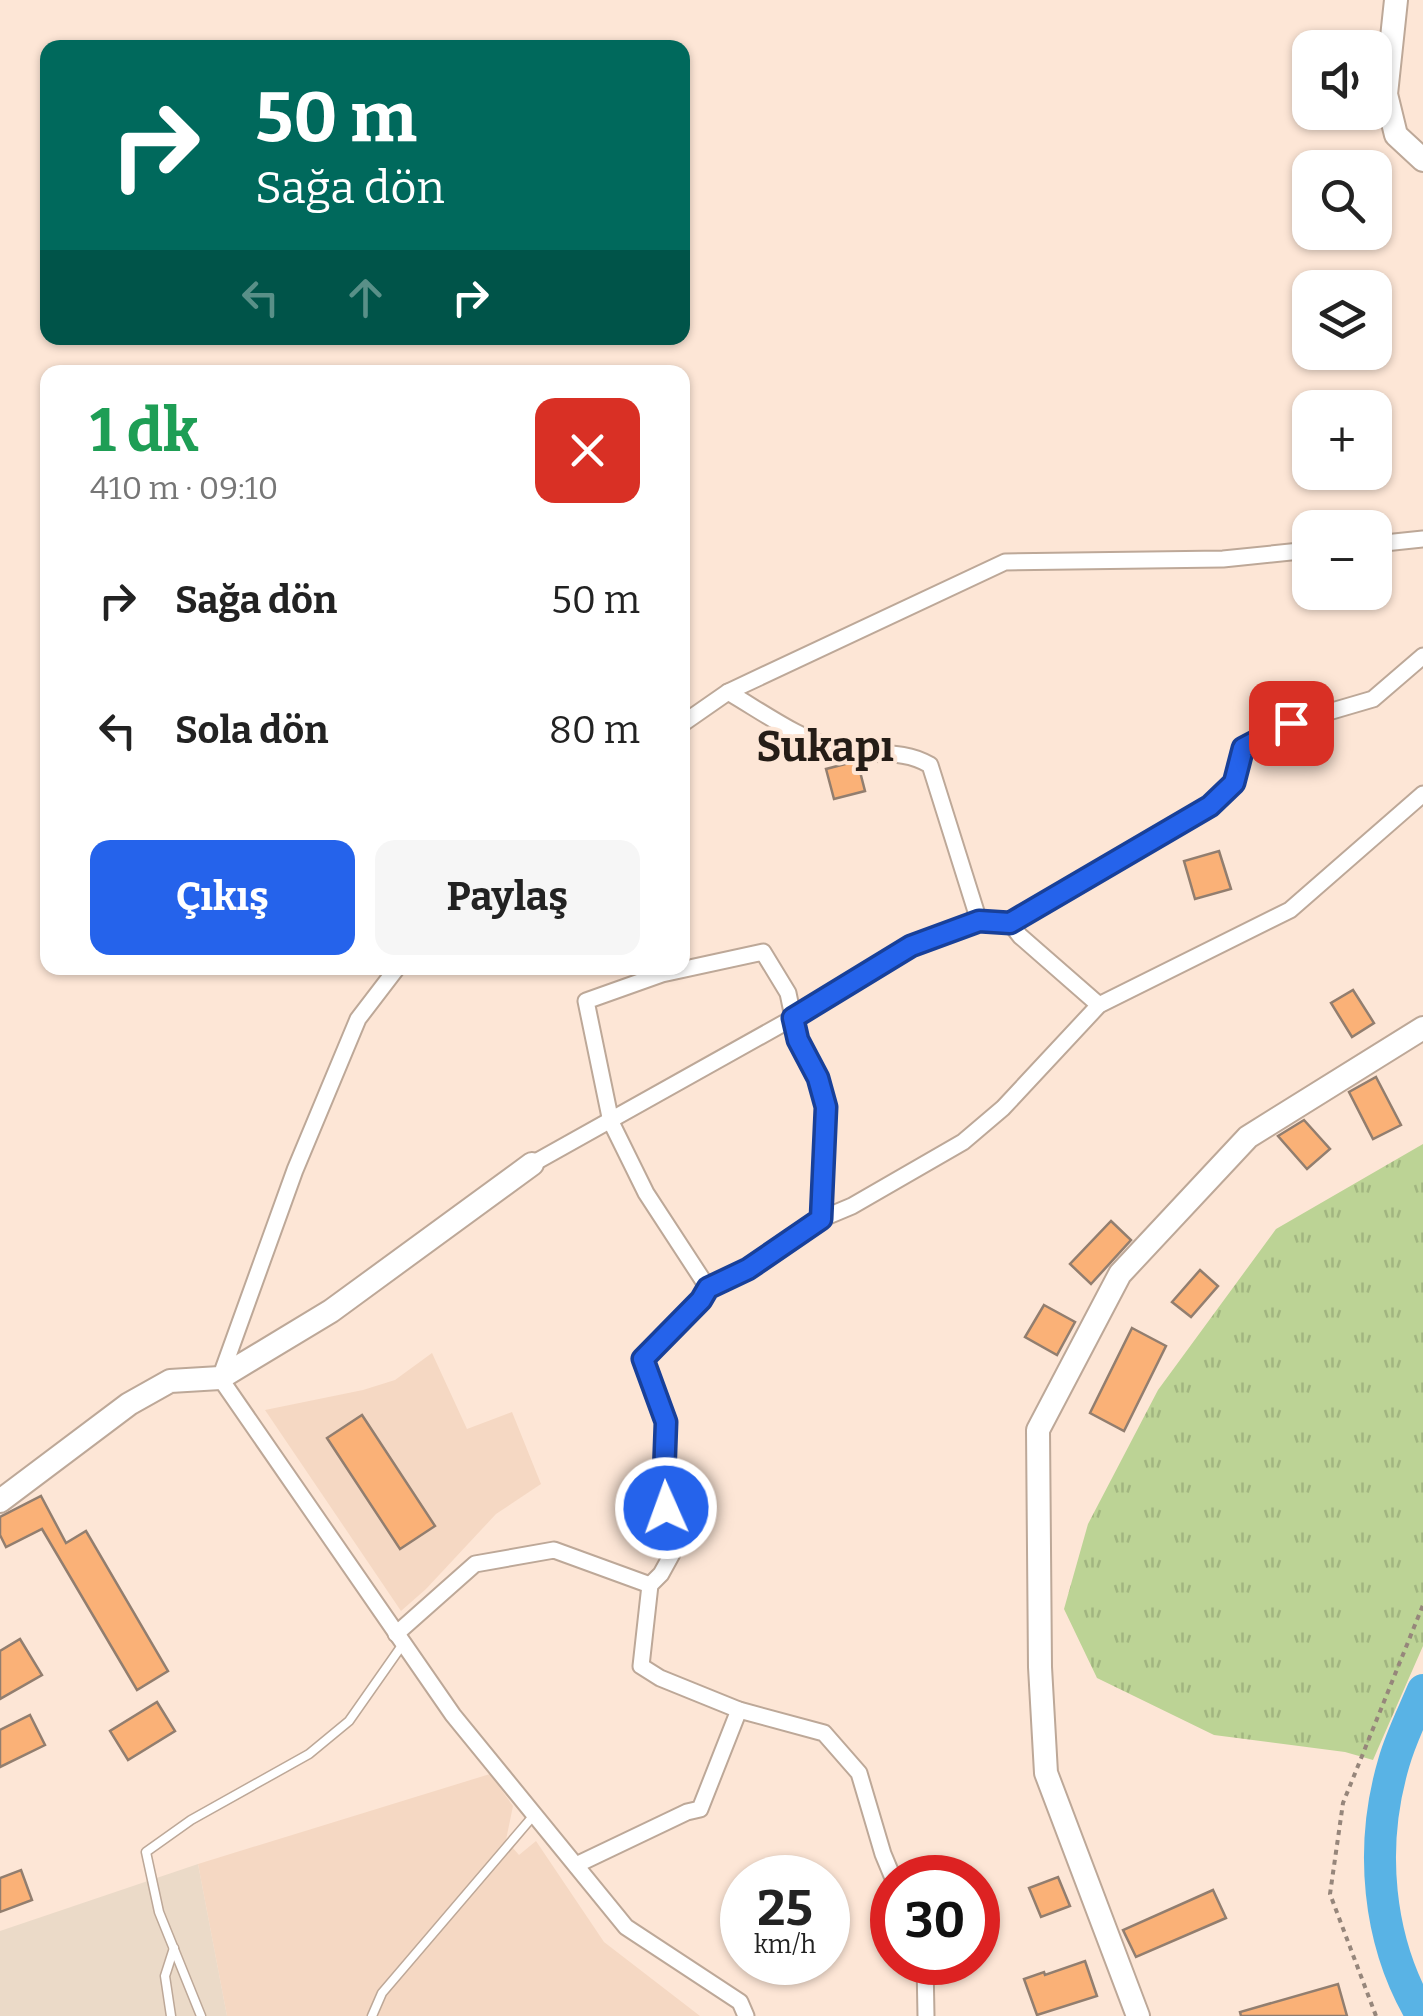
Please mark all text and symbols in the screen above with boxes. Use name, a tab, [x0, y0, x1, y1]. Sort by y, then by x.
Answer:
map controls	[1292, 30, 1392, 610]
button: sound	[1292, 30, 1392, 130]
text: 50 m	[255, 76, 417, 160]
icon: right	[90, 80, 220, 210]
button: search	[1292, 150, 1392, 250]
text: Sağa dön	[255, 161, 445, 215]
icon: left	[233, 270, 288, 325]
icon: ahead	[338, 270, 393, 325]
icon: right	[443, 270, 498, 325]
button: layers	[1292, 270, 1392, 370]
button: +	[1292, 390, 1392, 490]
text: 1 dk	[90, 395, 199, 467]
button: close	[535, 398, 640, 503]
text: 410 m · 09:10	[90, 469, 278, 507]
button: −	[1292, 510, 1392, 610]
icon: right	[90, 573, 145, 628]
text: Sağa dön	[175, 577, 337, 623]
text: 50 m	[551, 577, 640, 623]
pin	[1249, 681, 1334, 766]
icon: arrive	[1264, 696, 1319, 751]
icon: left	[90, 703, 145, 758]
text: Sola dön	[175, 707, 329, 753]
text: 80 m	[549, 707, 640, 753]
district label: Sukapı	[756, 722, 894, 772]
button: Çıkış	[90, 840, 355, 955]
button: Paylaş	[375, 840, 640, 955]
position arrow	[614, 1456, 718, 1560]
speed limit sign: 30	[870, 1855, 1000, 1985]
text: 25	[757, 1878, 813, 1938]
text: km/h	[754, 1930, 816, 1960]

